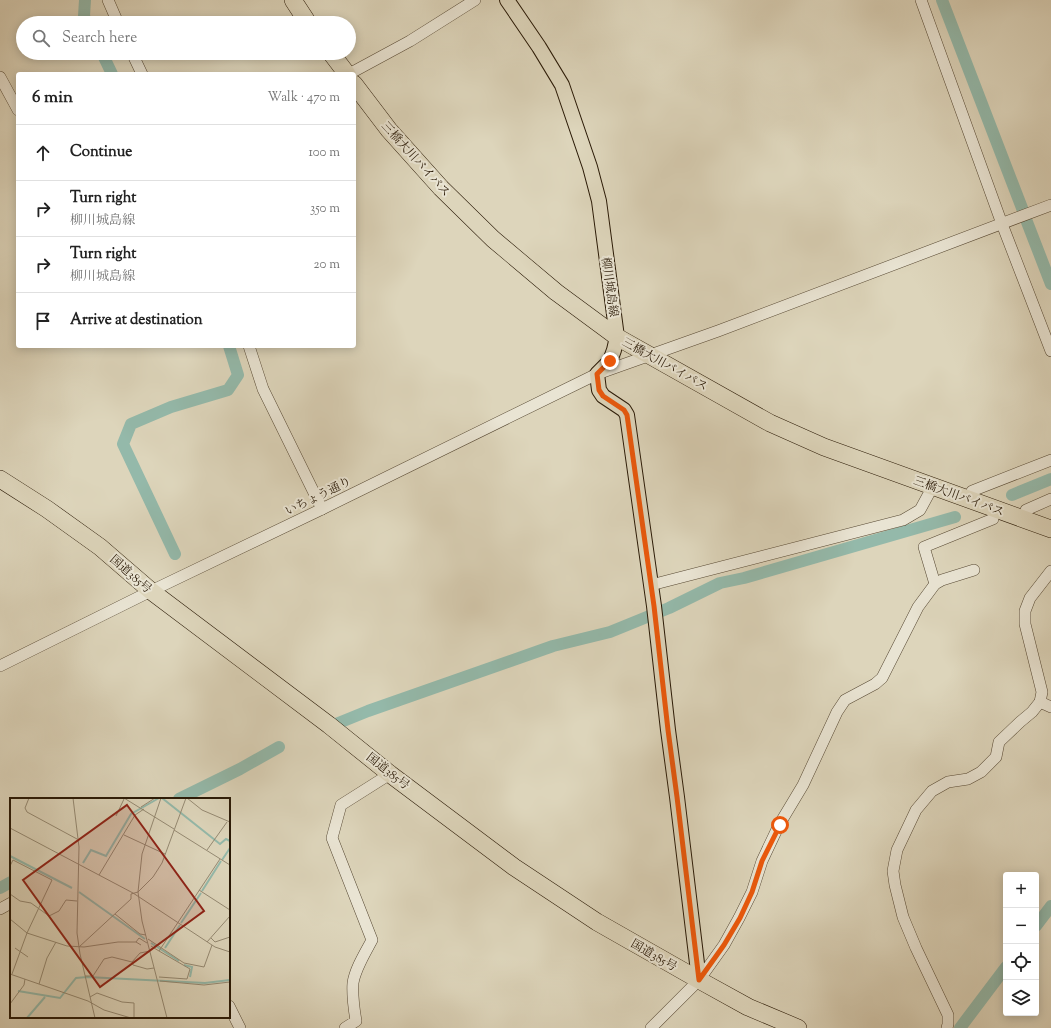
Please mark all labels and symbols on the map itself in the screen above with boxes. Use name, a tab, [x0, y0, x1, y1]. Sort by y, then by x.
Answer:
street label: 三橋大川バイパス	[377, 118, 454, 201]
street label: 柳川城島線	[596, 256, 622, 318]
street label: 三橋大川バイパス	[618, 334, 711, 396]
route end	[601, 352, 619, 370]
street label: 三橋大川バイパス	[911, 472, 1007, 522]
street label: いちょう通り	[282, 473, 355, 521]
street label: 国道385号	[105, 551, 155, 598]
street label: 国道385号	[362, 749, 413, 795]
inset map	[10, 798, 230, 1018]
route start	[771, 816, 789, 834]
street label: 国道385号	[627, 935, 680, 976]

